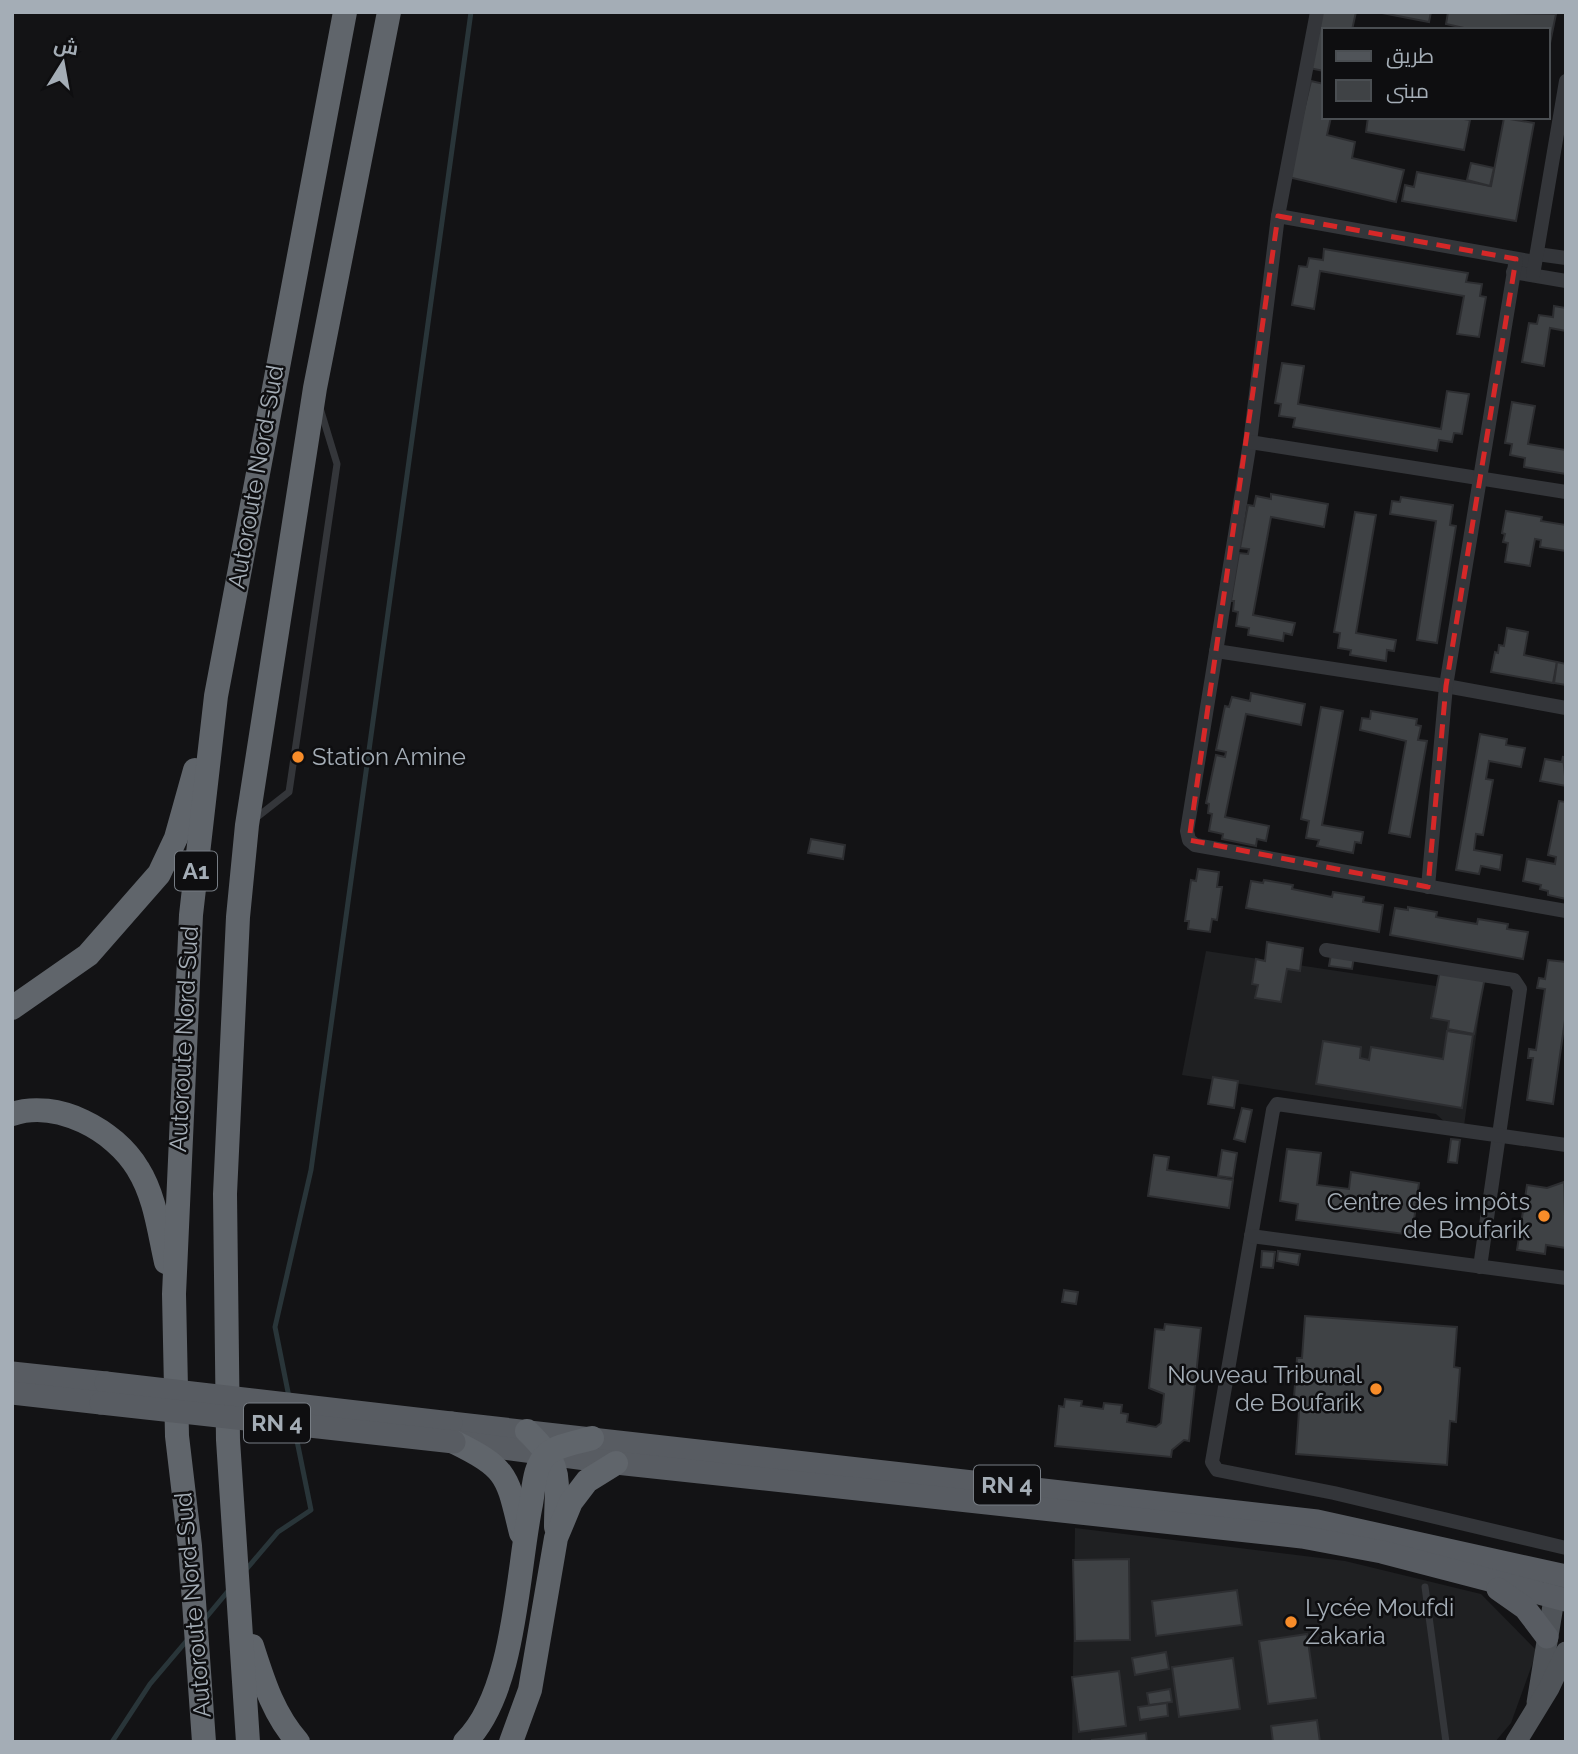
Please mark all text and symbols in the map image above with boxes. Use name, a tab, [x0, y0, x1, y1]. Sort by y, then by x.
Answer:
north arrow	[28, 28, 98, 98]
legend	[1322, 28, 1550, 119]
text: ش	[52, 33, 80, 60]
text: طريق	[1386, 43, 1434, 69]
text: مبنى	[1386, 78, 1429, 104]
street label: Autoroute Nord-Sud	[222, 363, 289, 591]
place label: Station Amine	[312, 742, 466, 771]
marker: Station Amine	[290, 749, 306, 765]
road number: A1	[175, 852, 217, 890]
street label: Autoroute Nord-Sud	[163, 925, 204, 1153]
place label: Centre des impôts de Boufarik	[1327, 1187, 1530, 1244]
marker: Centre des impôts de Boufarik	[1536, 1208, 1552, 1224]
place label: Nouveau Tribunal de Boufarik	[1167, 1360, 1362, 1417]
marker: Nouveau Tribunal de Boufarik	[1368, 1381, 1384, 1397]
road number: RN 4	[244, 1404, 310, 1442]
road number: RN 4	[974, 1466, 1040, 1504]
street label: Autoroute Nord-Sud	[168, 1491, 217, 1719]
place label: Lycée Moufdi Zakaria	[1305, 1593, 1454, 1650]
marker: Lycée Moufdi Zakaria	[1283, 1614, 1299, 1630]

